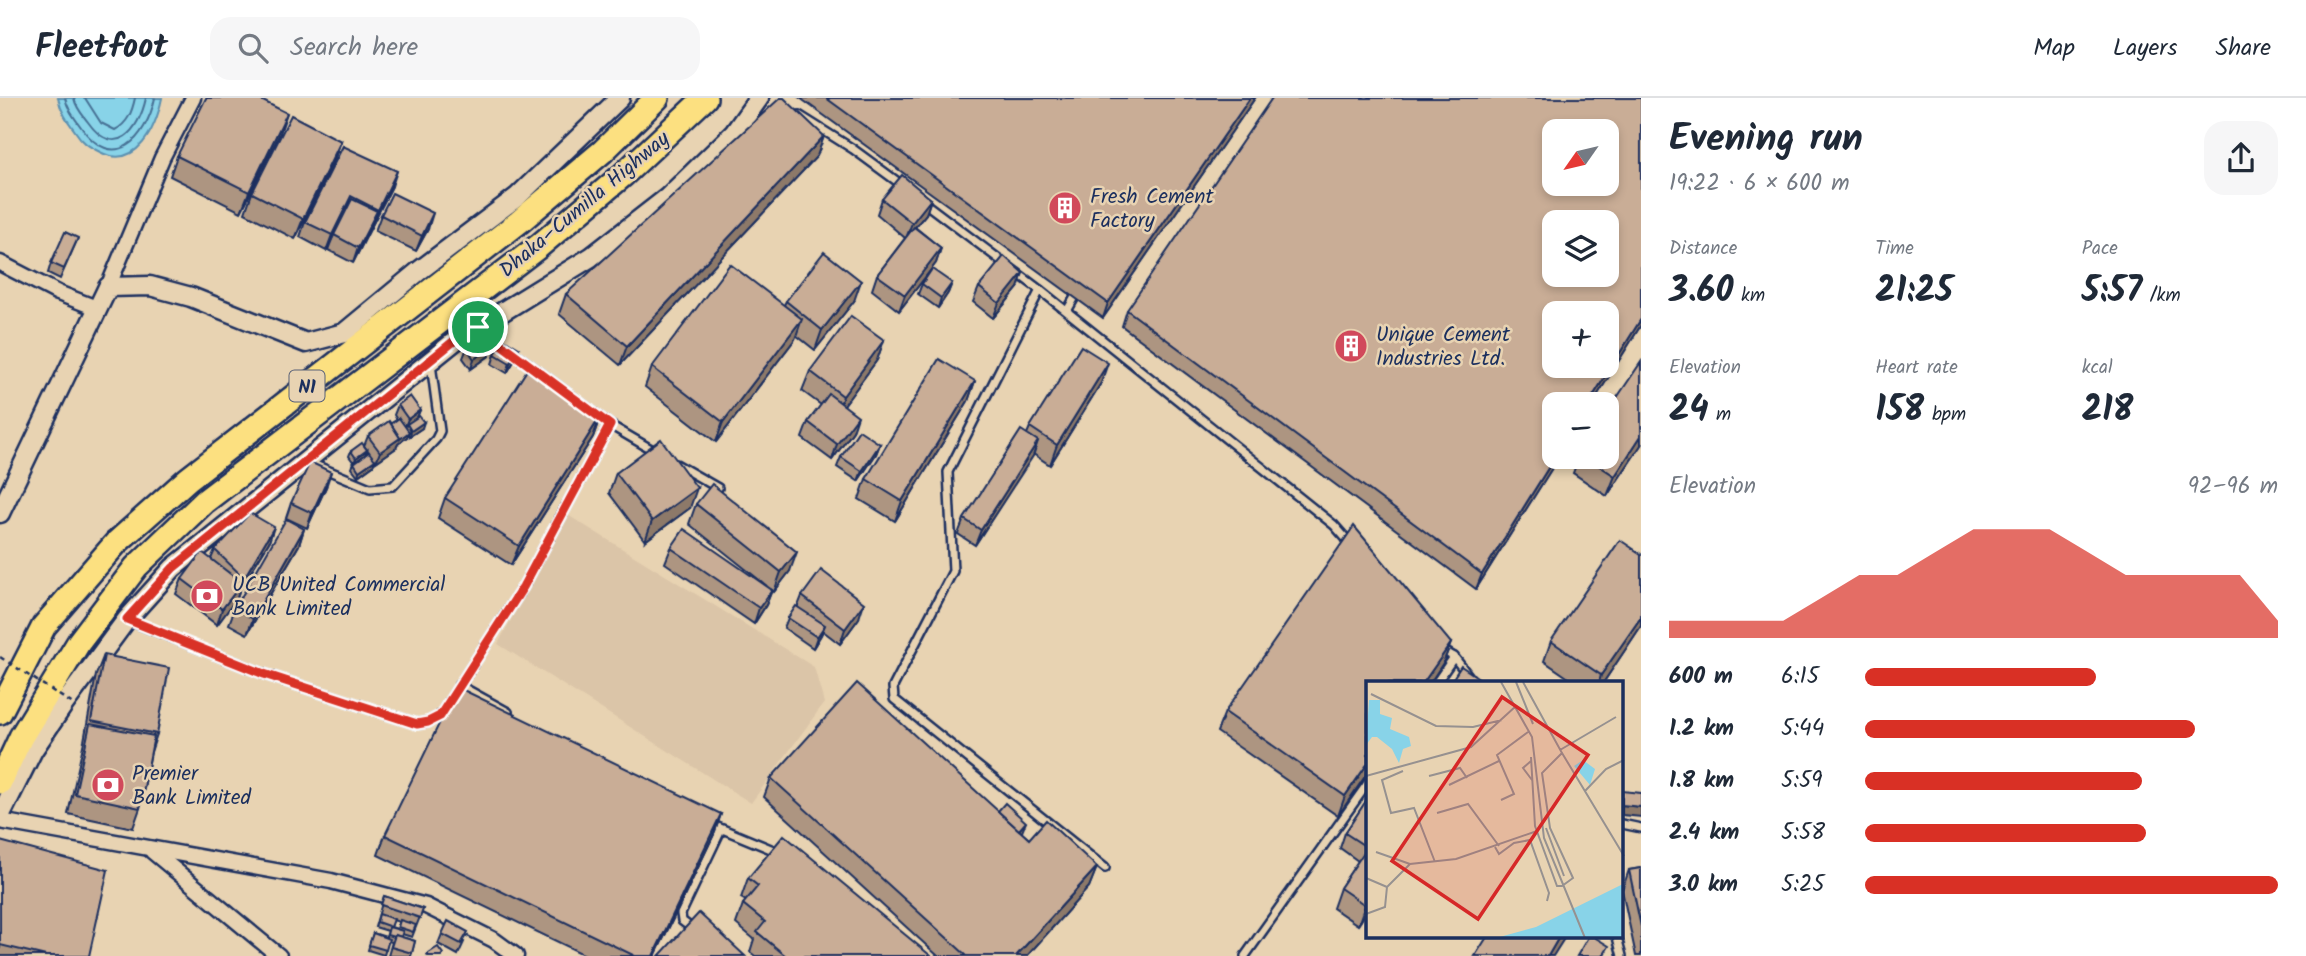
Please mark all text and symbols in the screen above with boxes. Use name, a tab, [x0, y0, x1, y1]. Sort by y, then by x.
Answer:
search box	[210, 17, 700, 80]
text: Fleetfoot	[35, 22, 168, 75]
text: Search here	[290, 27, 418, 69]
icon: search	[234, 29, 272, 67]
text: Map	[2033, 29, 2075, 68]
text: Layers	[2113, 29, 2177, 68]
text: Share	[2215, 29, 2271, 68]
text: Evening run	[1669, 110, 1863, 170]
north arrow	[1542, 119, 1619, 196]
map controls	[1542, 119, 1619, 469]
button: share	[2204, 121, 2278, 195]
street label: Dhaka–Cumilla Highway	[492, 124, 678, 287]
text: 19:22 · 6 × 600 m	[1669, 166, 1850, 202]
place label: Fresh Cement Factory	[1090, 181, 1214, 238]
building icon: Fresh Cement Factory	[1046, 189, 1084, 227]
button: layers	[1542, 210, 1619, 287]
text: Distance	[1669, 234, 1737, 264]
text: Time	[1875, 234, 1914, 264]
text: Pace	[2082, 234, 2118, 264]
text: 3.60	[1669, 264, 1733, 320]
text: 21:25	[1875, 264, 1953, 320]
text: 5:57	[2082, 264, 2142, 320]
text: km	[1733, 281, 1765, 311]
text: /km	[2142, 281, 2181, 311]
pin	[448, 297, 508, 357]
button: +	[1542, 301, 1619, 378]
icon: arrive	[459, 308, 497, 346]
place label: Unique Cement Industries Ltd.	[1376, 319, 1511, 376]
building icon: Unique Cement Industries Ltd.	[1332, 327, 1370, 365]
text: Elevation	[1669, 353, 1741, 383]
text: Heart rate	[1875, 353, 1958, 383]
text: kcal	[2082, 353, 2113, 383]
road number: N1	[290, 370, 324, 402]
text: 24	[1669, 383, 1708, 439]
text: 158	[1875, 383, 1924, 439]
text: 218	[2082, 383, 2133, 439]
button: −	[1542, 392, 1619, 469]
text: m	[1708, 400, 1731, 430]
text: bpm	[1924, 400, 1966, 430]
text: Elevation	[1669, 469, 1756, 505]
text: 92–96 m	[2188, 469, 2278, 505]
place label: UCB United Commercial Bank Limited	[232, 569, 445, 626]
bank icon: UCB United Commercial Bank Limited	[188, 577, 226, 615]
text: 600 m	[1669, 659, 1733, 695]
text: 6:15	[1781, 659, 1819, 695]
inset map	[1366, 681, 1624, 939]
text: 1.2 km	[1669, 711, 1734, 747]
text: 5:44	[1781, 711, 1824, 747]
place label: Premier Bank Limited	[132, 758, 251, 815]
text: 1.8 km	[1669, 763, 1734, 799]
text: 5:59	[1781, 763, 1823, 799]
bank icon: Premier Bank Limited	[89, 766, 127, 804]
text: 2.4 km	[1669, 815, 1739, 851]
text: 5:58	[1781, 815, 1825, 851]
text: 3.0 km	[1669, 867, 1738, 903]
text: 5:25	[1781, 867, 1825, 903]

